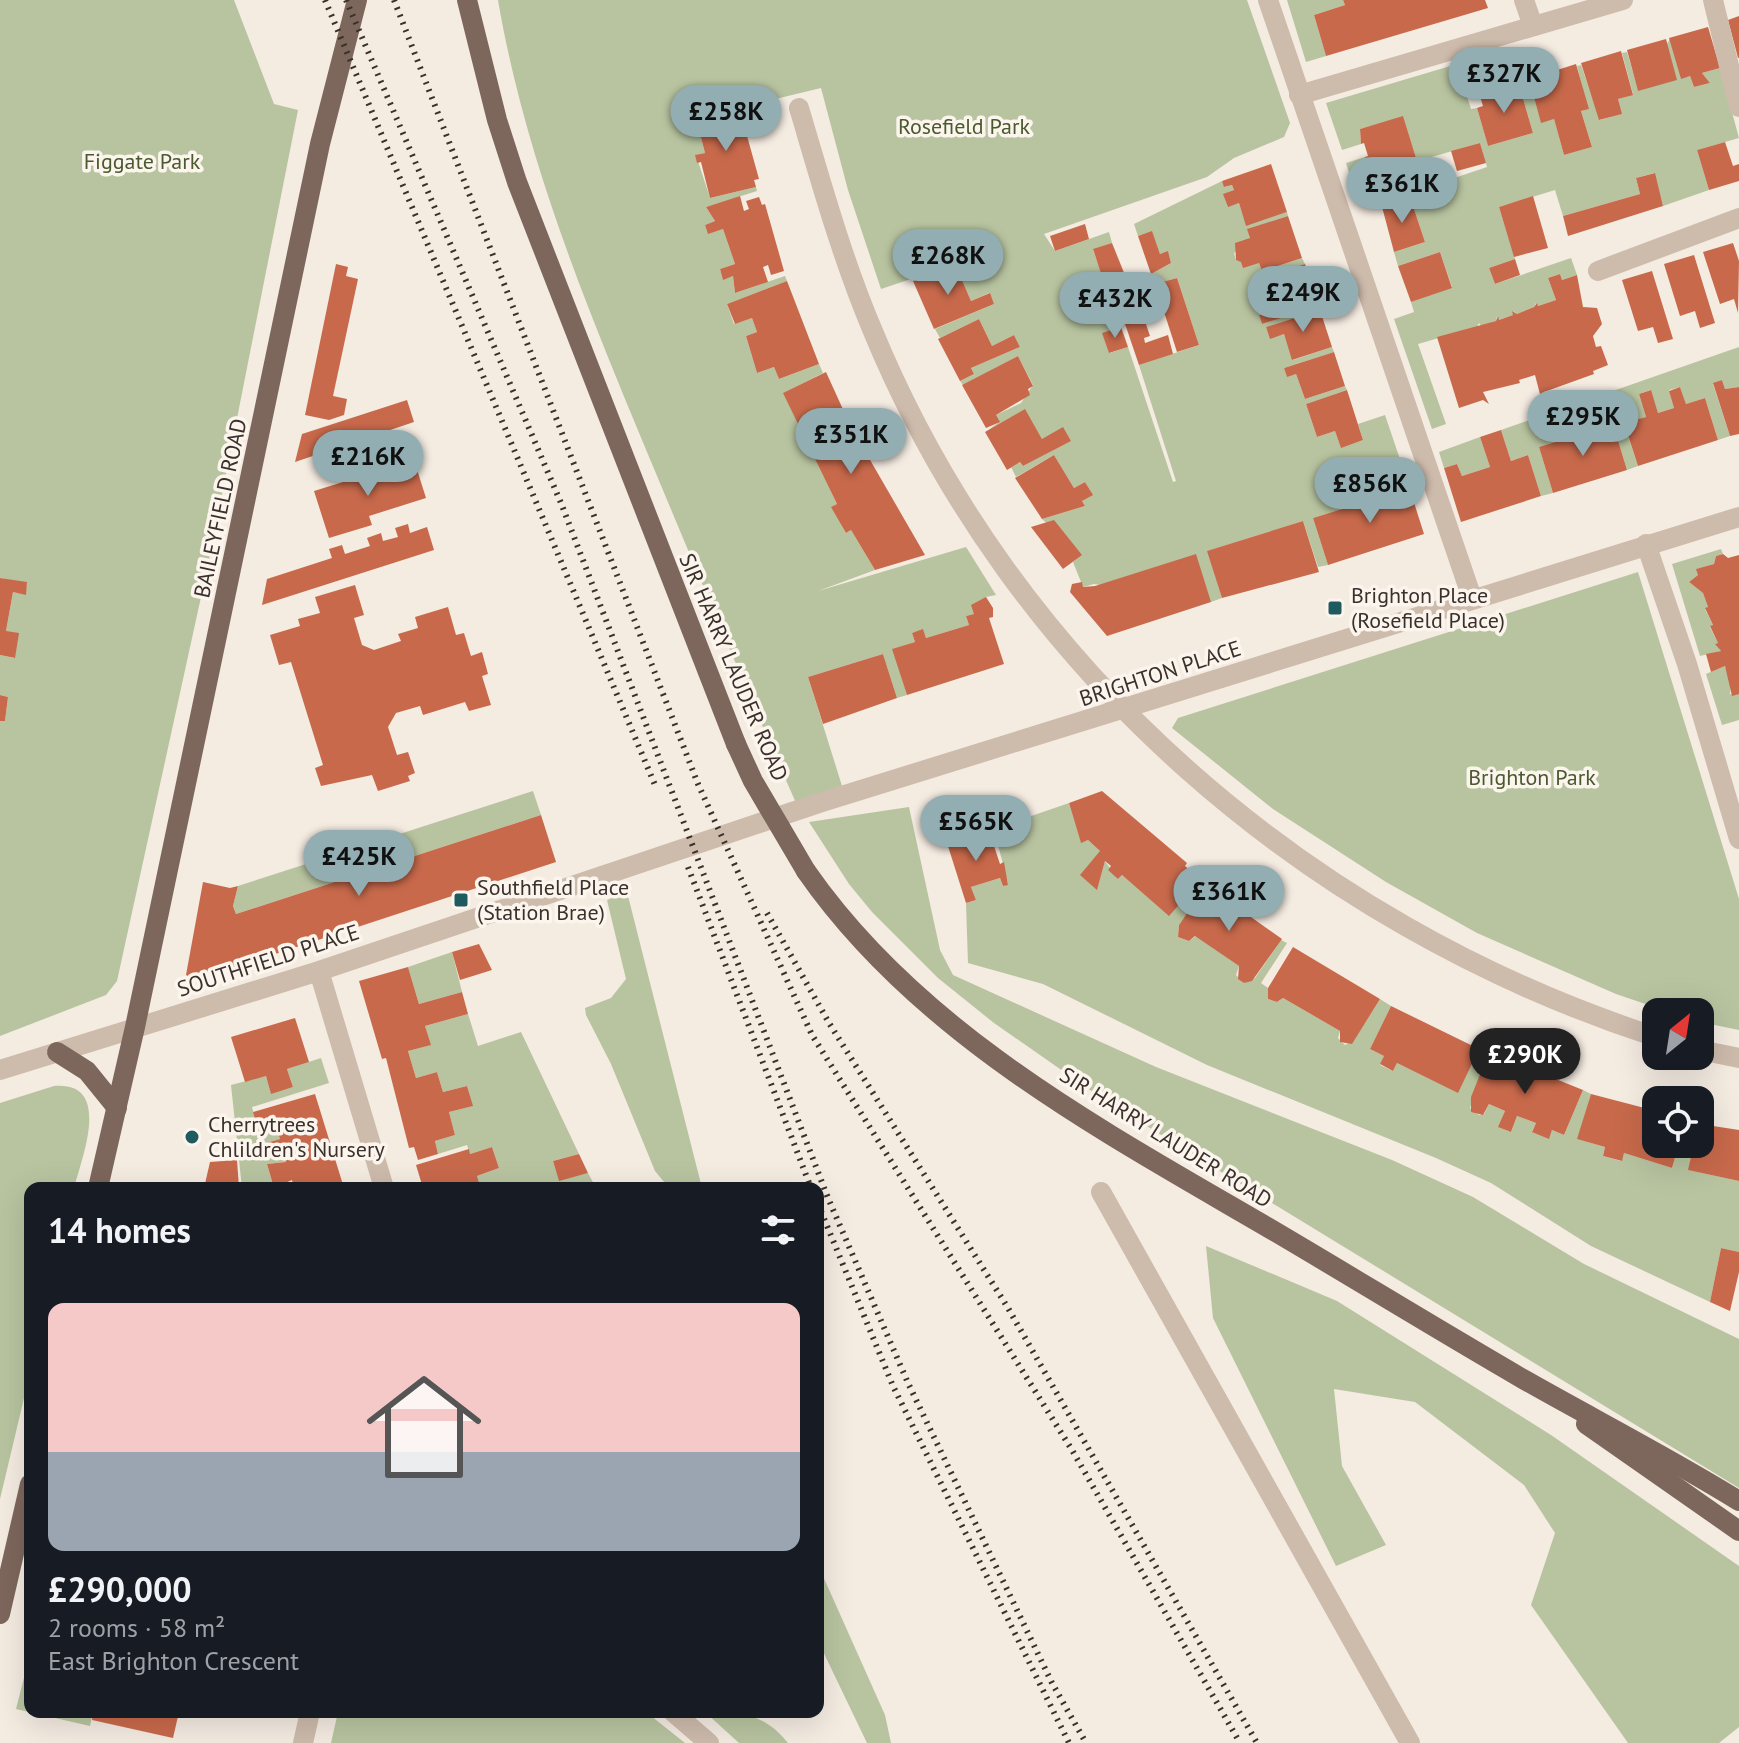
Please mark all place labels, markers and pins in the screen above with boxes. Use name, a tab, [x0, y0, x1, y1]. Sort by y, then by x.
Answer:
pin: £327K	[1448, 47, 1560, 115]
pin: £258K	[670, 85, 782, 153]
pin: £361K	[1346, 157, 1458, 225]
pin: £268K	[892, 229, 1004, 297]
pin: £249K	[1247, 266, 1359, 334]
pin: £432K	[1059, 272, 1171, 340]
pin: £295K	[1527, 390, 1639, 458]
pin: £351K	[795, 408, 907, 476]
pin: £216K	[312, 430, 424, 498]
pin: £856K	[1314, 457, 1426, 525]
place label: Brighton Place (Rosefield Place)	[1351, 581, 1505, 634]
marker: Brighton Place (Rosefield Place)	[1326, 599, 1344, 617]
pin: £565K	[920, 795, 1032, 863]
pin: £425K	[303, 830, 415, 898]
pin: £361K	[1173, 865, 1285, 933]
place label: Southfield Place (Station Brae)	[477, 873, 629, 926]
marker: Southfield Place (Station Brae)	[452, 891, 470, 909]
pin: £290K	[1469, 1028, 1581, 1096]
place label: Cherrytrees Chlildren's Nursery	[208, 1110, 385, 1163]
marker: Cherrytrees Chlildren's Nursery	[183, 1128, 201, 1146]

